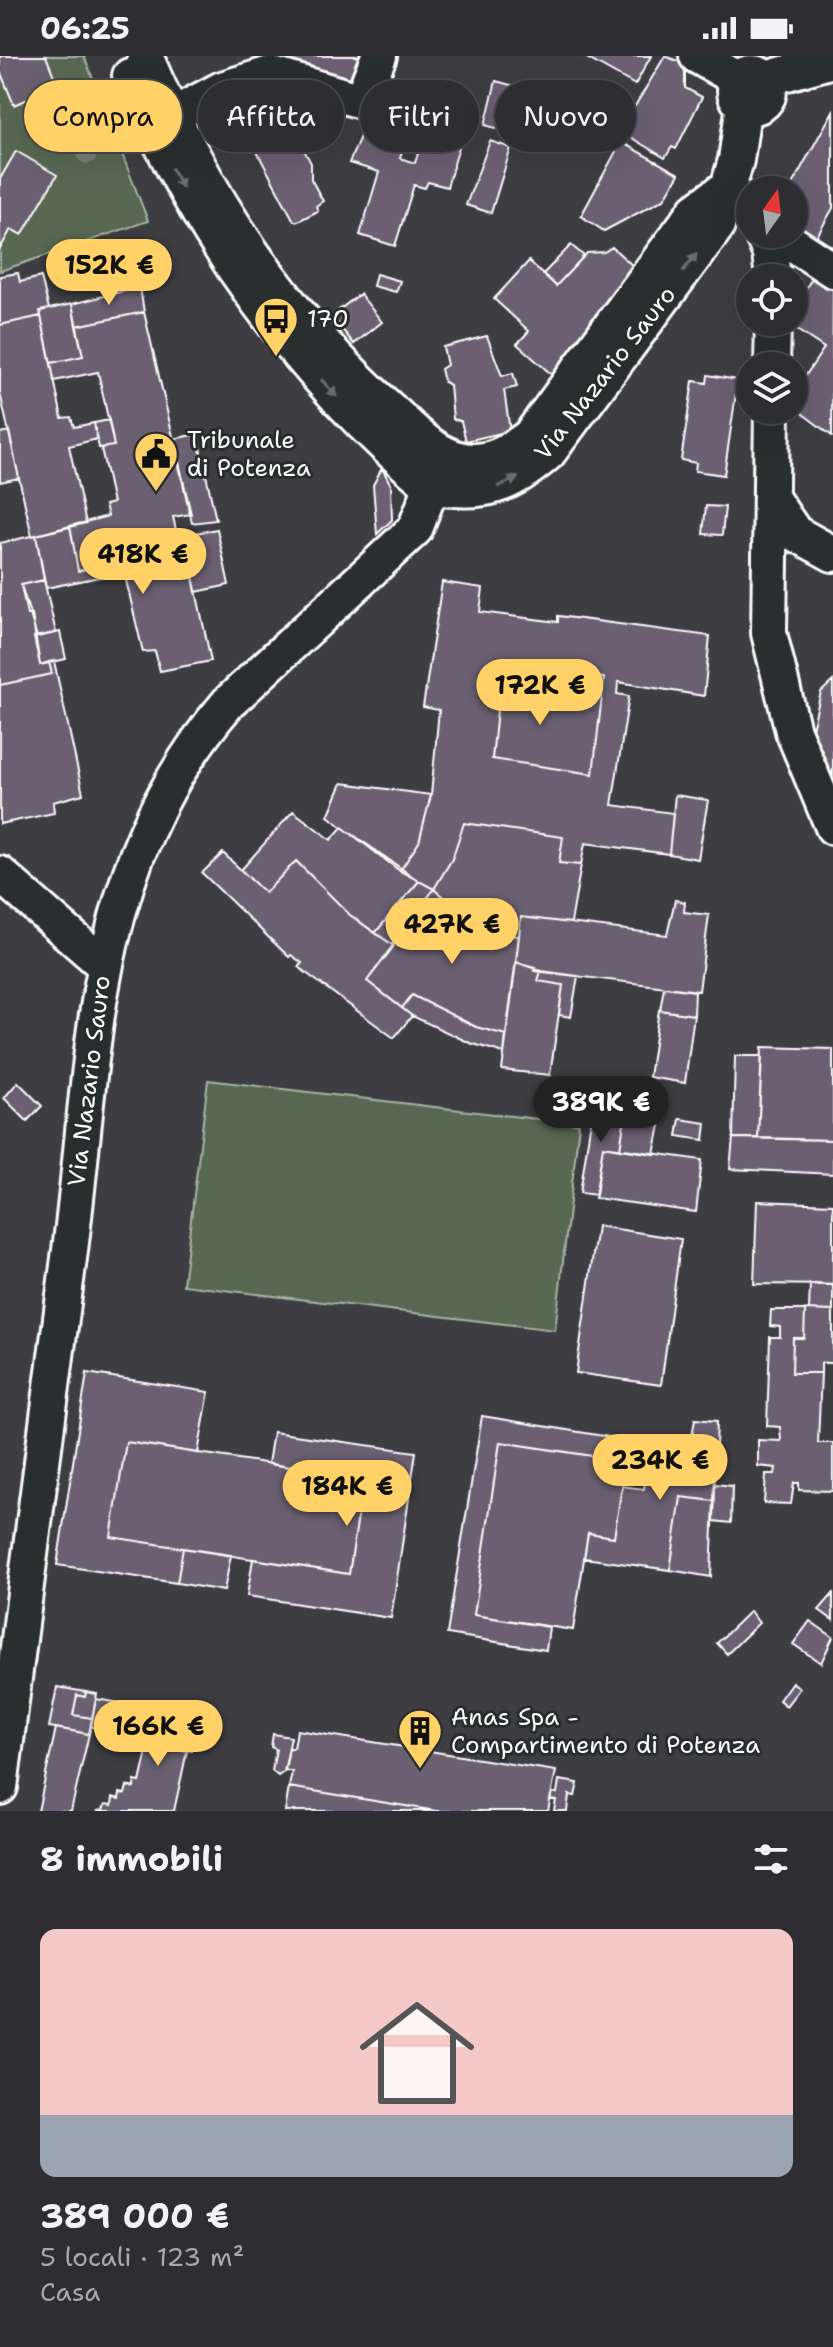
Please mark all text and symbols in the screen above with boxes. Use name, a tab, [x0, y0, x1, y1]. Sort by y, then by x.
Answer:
text: 06:25	[40, 8, 130, 49]
chip: Compra	[24, 80, 182, 152]
chip: Affitta	[198, 80, 344, 152]
chip: Filtri	[360, 80, 479, 152]
chip: Nuovo	[495, 80, 636, 152]
one-way arrow	[170, 167, 184, 189]
north arrow	[736, 176, 808, 248]
map controls	[736, 176, 808, 424]
pin: 152K €	[44, 239, 174, 307]
text: 152K €	[64, 247, 154, 282]
one-way arrow	[682, 251, 698, 272]
button: locate	[736, 264, 808, 336]
street label: Via Nazario Sauro	[527, 279, 683, 467]
bus stop icon: 170	[252, 295, 300, 358]
place label: 170	[307, 303, 349, 335]
button: layers	[736, 352, 808, 424]
one-way arrow	[320, 378, 337, 398]
place label: Tribunale di Potenza	[187, 424, 311, 484]
public building icon: Tribunale di Potenza	[132, 430, 180, 493]
one-way arrow	[497, 475, 520, 489]
pin: 418K €	[78, 528, 208, 596]
text: 418K €	[97, 536, 189, 571]
pin: 172K €	[475, 659, 605, 727]
text: 172K €	[494, 667, 586, 702]
pin: 427K €	[387, 898, 517, 966]
text: 427K €	[404, 906, 500, 941]
street label: Via Nazario Sauro	[60, 974, 118, 1188]
pin: 389K €	[536, 1076, 666, 1144]
text: 389K €	[551, 1084, 651, 1119]
pin: 234K €	[595, 1434, 725, 1502]
text: 234K €	[611, 1442, 709, 1477]
pin: 184K €	[282, 1460, 412, 1528]
text: 184K €	[301, 1468, 393, 1503]
pin: 166K €	[93, 1700, 223, 1768]
place label: Anas Spa - Compartimento di Potenza	[451, 1701, 760, 1761]
building icon: Anas Spa - Compartimento di Potenza	[396, 1707, 444, 1770]
text: 166K €	[112, 1708, 204, 1743]
text: 8 immobili	[40, 1836, 223, 1882]
icon: filters	[749, 1837, 793, 1881]
icon: home	[345, 1981, 489, 2125]
text: 389 000 €	[40, 2193, 229, 2239]
text: 5 locali · 123 m²	[40, 2239, 245, 2274]
text: Casa	[40, 2274, 100, 2309]

